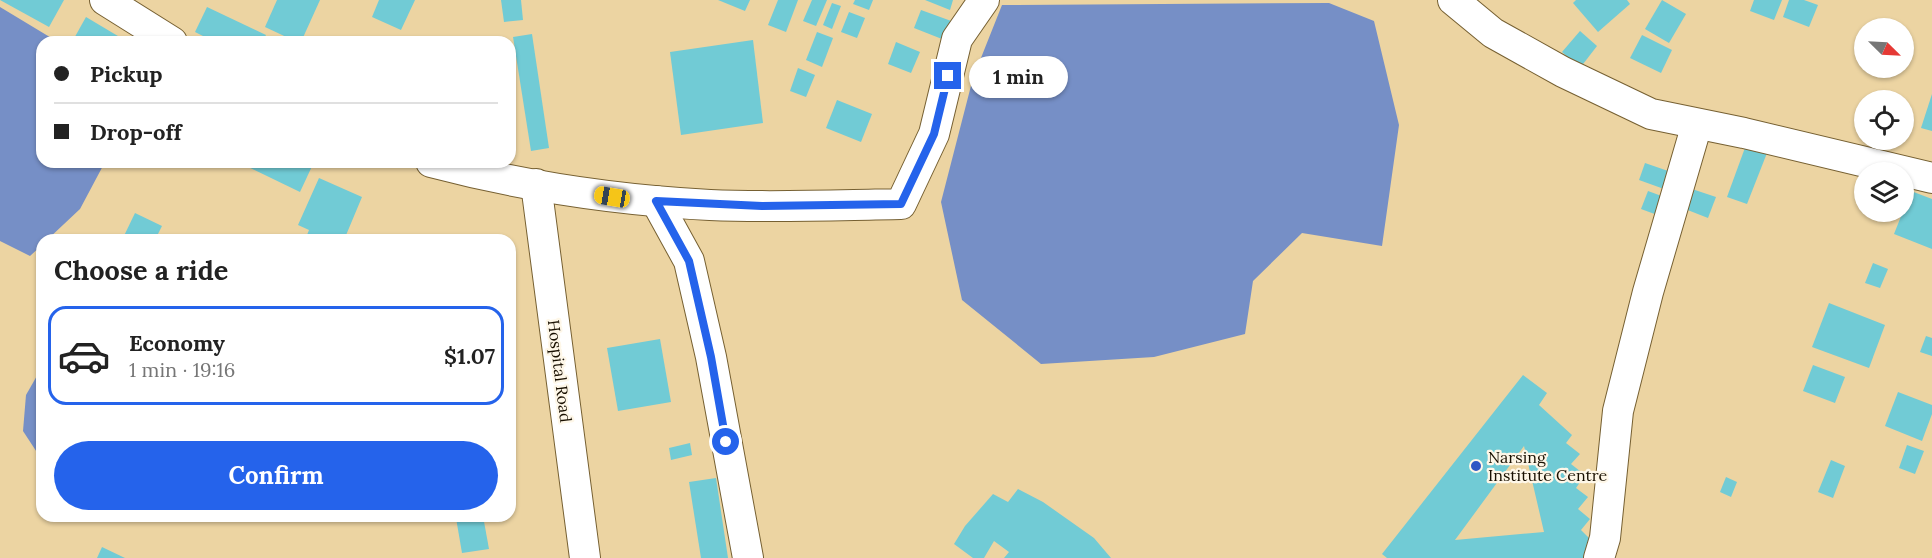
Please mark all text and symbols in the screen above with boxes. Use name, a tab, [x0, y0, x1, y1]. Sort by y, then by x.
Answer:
north arrow	[1854, 18, 1914, 78]
map controls	[1854, 18, 1914, 222]
callout: 1 min	[969, 55, 1068, 97]
text: Pickup	[90, 60, 163, 88]
route end	[934, 62, 961, 89]
text: 1 min	[993, 64, 1044, 89]
button: locate	[1854, 90, 1914, 150]
text: Drop-off	[90, 118, 182, 146]
button: layers	[1854, 162, 1914, 222]
car	[593, 185, 631, 209]
text: Choose a ride	[54, 253, 228, 287]
street label: Hospital Road	[544, 318, 576, 424]
icon: car	[57, 329, 111, 383]
text: Economy	[129, 329, 225, 357]
text: $1.07	[444, 342, 495, 370]
text: 1 min · 19:16	[129, 357, 235, 382]
route start	[712, 428, 739, 455]
button: Confirm	[54, 441, 498, 510]
place label: Narsing Institute Centre	[1488, 447, 1608, 485]
marker: Narsing Institute Centre	[1469, 459, 1483, 473]

